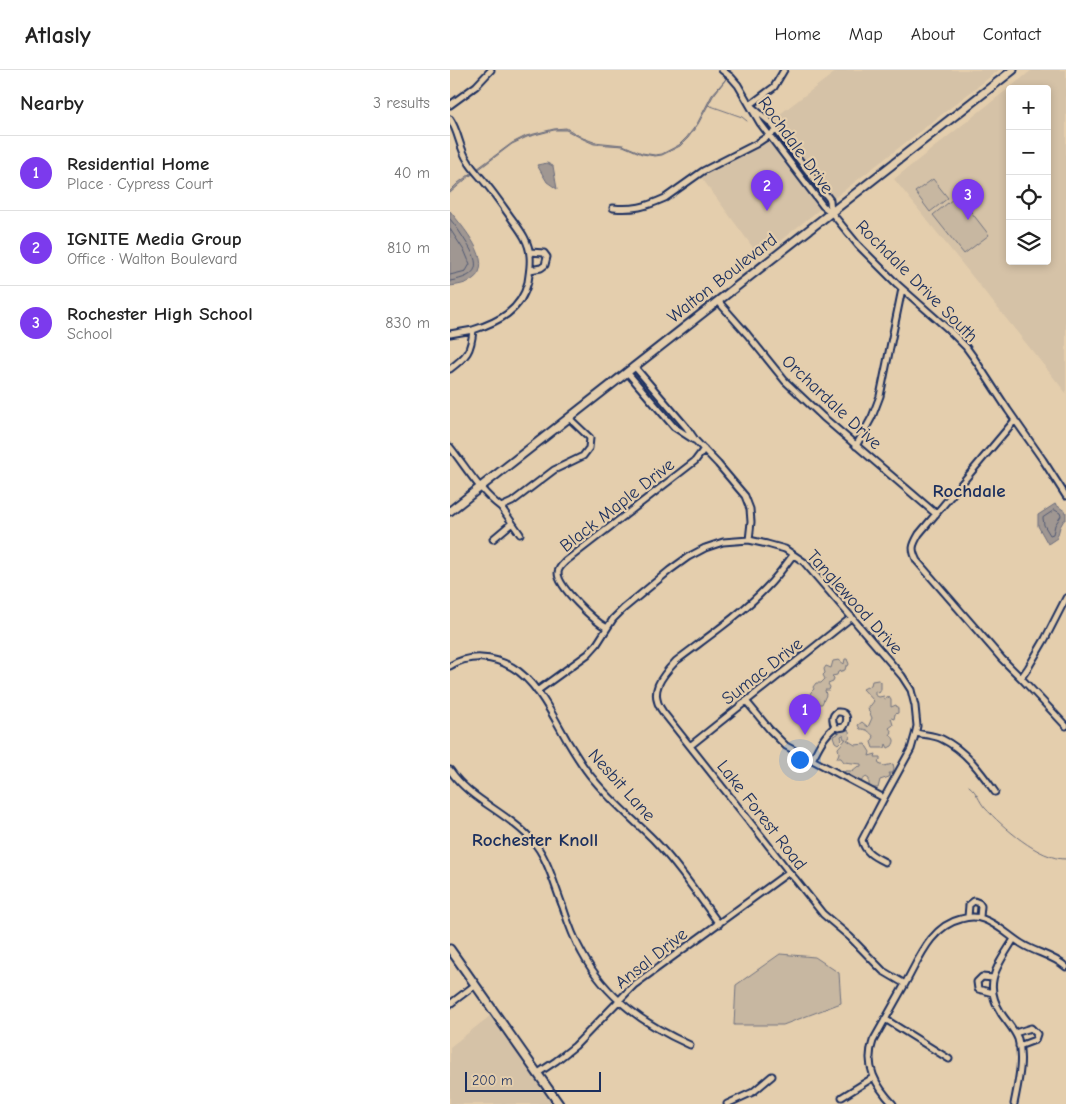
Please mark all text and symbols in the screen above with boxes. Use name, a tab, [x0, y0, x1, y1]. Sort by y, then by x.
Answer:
text: Atlasly	[25, 21, 91, 49]
text: Home	[774, 24, 821, 45]
text: Map	[849, 24, 883, 45]
text: About	[911, 24, 955, 45]
text: Contact	[983, 24, 1041, 45]
map controls	[1006, 85, 1051, 265]
button: +	[1006, 85, 1051, 130]
text: Nearby	[20, 91, 84, 115]
street label: Rochdale Drive	[753, 93, 838, 198]
text: 3 results	[373, 94, 430, 112]
button: −	[1006, 130, 1051, 175]
text: Residential Home	[67, 153, 209, 175]
text: 1	[33, 164, 39, 182]
text: 40 m	[394, 164, 430, 182]
pin: 2	[751, 170, 783, 211]
text: Place · Cypress Court	[67, 175, 213, 193]
button: locate	[1006, 175, 1051, 220]
pin: 3	[952, 179, 984, 220]
street label: Rochdale Drive South	[851, 216, 982, 347]
button: layers	[1006, 220, 1051, 265]
text: IGNITE Media Group	[67, 228, 242, 250]
street label: Walton Boulevard	[663, 229, 781, 328]
text: 2	[32, 239, 40, 257]
text: 810 m	[387, 239, 430, 257]
text: Office · Walton Boulevard	[67, 250, 237, 268]
text: Rochester High School	[67, 303, 253, 325]
text: 3	[32, 314, 40, 332]
text: 830 m	[385, 314, 430, 332]
text: School	[67, 325, 113, 343]
street label: Orchardale Drive	[777, 351, 886, 454]
street label: Black Maple Drive	[556, 454, 679, 557]
district label: Rochdale	[932, 480, 1006, 502]
street label: Tanglewood Drive	[802, 546, 907, 659]
street label: Sumac Drive	[718, 633, 807, 709]
pin: 1	[789, 694, 821, 735]
street label: Nesbit Lane	[584, 745, 660, 826]
your location	[787, 747, 813, 773]
street label: Lake Forest Road	[712, 756, 811, 874]
district label: Rochester Knoll	[472, 829, 598, 851]
street label: Ansal Drive	[611, 924, 692, 993]
scale bar	[465, 1069, 601, 1092]
text: 200 m	[472, 1072, 513, 1089]

